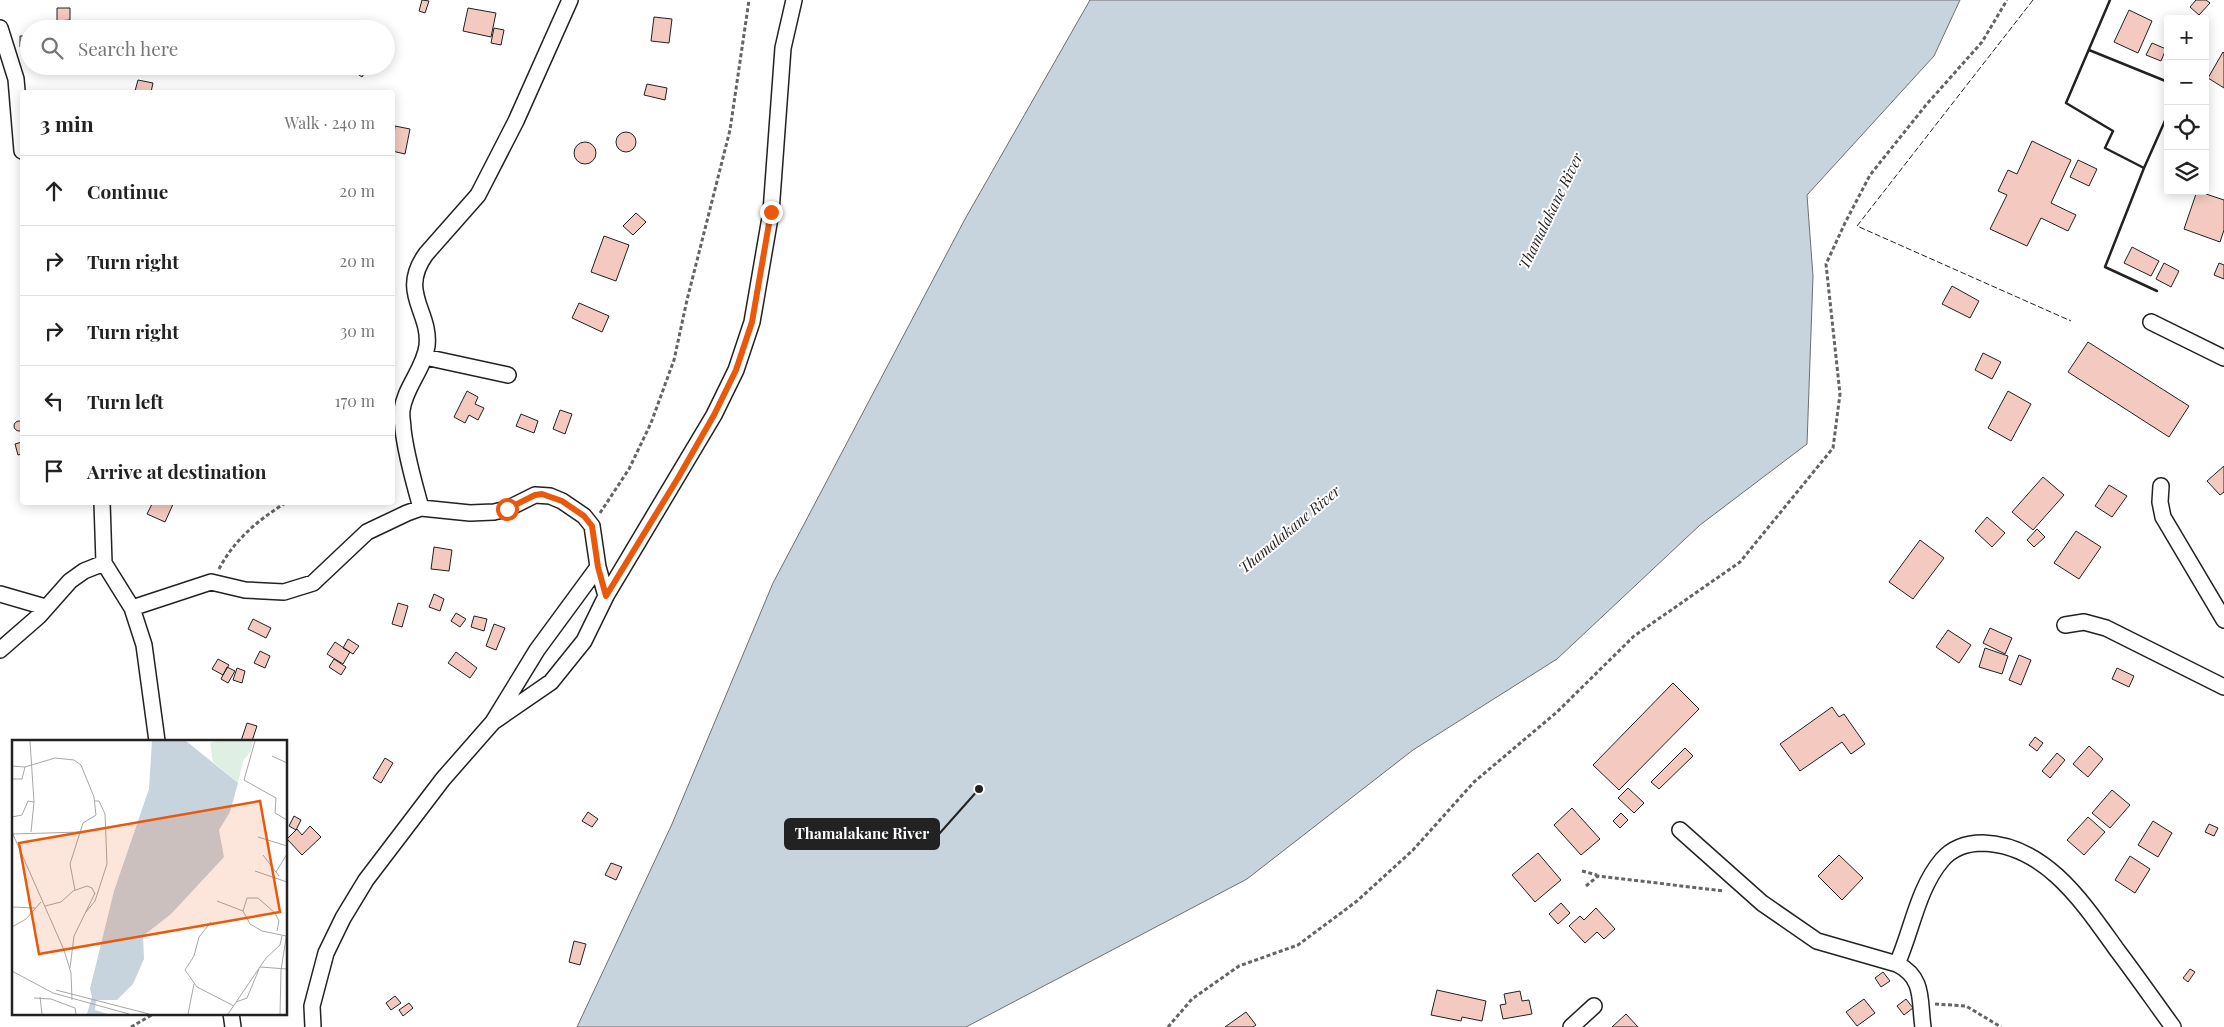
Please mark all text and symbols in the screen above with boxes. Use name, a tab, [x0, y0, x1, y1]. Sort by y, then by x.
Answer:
map controls	[2164, 15, 2209, 195]
button: +	[2164, 15, 2209, 60]
search box	[20, 20, 395, 75]
icon: search	[38, 34, 66, 62]
text: Search here	[78, 35, 178, 61]
button: −	[2164, 60, 2209, 105]
button: locate	[2164, 105, 2209, 150]
text: 3 min	[40, 109, 94, 137]
text: Walk · 240 m	[285, 112, 375, 133]
water label: Thamalakane River	[1513, 149, 1587, 272]
button: layers	[2164, 150, 2209, 195]
icon: ahead	[40, 177, 68, 205]
text: Continue	[87, 178, 168, 204]
text: 20 m	[340, 180, 375, 201]
route end	[760, 201, 783, 224]
icon: right	[40, 247, 68, 275]
text: Turn right	[87, 248, 179, 274]
text: 20 m	[340, 250, 375, 271]
icon: right	[40, 317, 68, 345]
text: Turn right	[87, 318, 179, 344]
text: 30 m	[340, 320, 375, 341]
icon: left	[40, 387, 68, 415]
text: Turn left	[87, 388, 164, 414]
text: 170 m	[335, 390, 375, 411]
icon: arrive	[40, 457, 68, 485]
text: Arrive at destination	[87, 458, 267, 484]
water label: Thamalakane River	[1234, 480, 1344, 577]
route start	[496, 498, 519, 521]
inset map	[12, 740, 288, 1014]
callout: Thamalakane River	[785, 819, 939, 849]
text: Thamalakane River	[795, 823, 929, 843]

